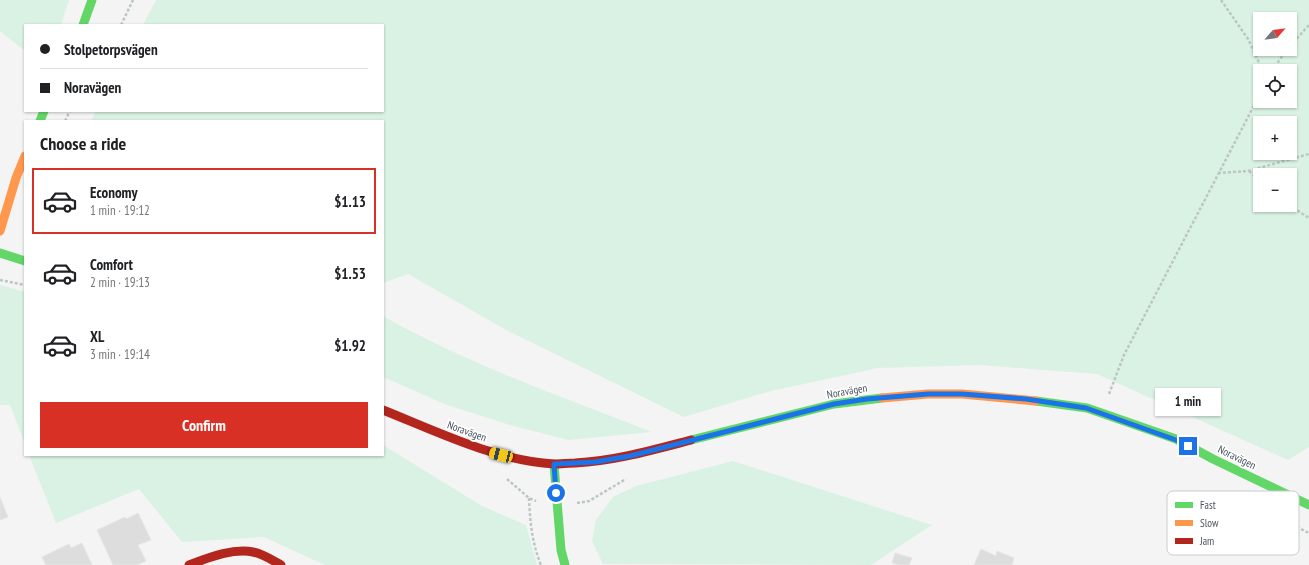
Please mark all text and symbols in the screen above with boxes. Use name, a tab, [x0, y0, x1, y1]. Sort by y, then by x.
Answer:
north arrow	[1253, 12, 1297, 56]
map controls	[1253, 12, 1297, 212]
text: Stolpetorpsvägen	[64, 40, 158, 59]
button: locate	[1253, 64, 1297, 108]
text: Noravägen	[64, 78, 121, 97]
button: +	[1253, 116, 1297, 160]
text: Choose a ride	[40, 132, 126, 155]
button: −	[1253, 168, 1297, 212]
icon: car	[42, 183, 78, 219]
text: Economy	[90, 183, 138, 202]
text: $1.13	[334, 192, 366, 211]
text: 1 min · 19:12	[90, 202, 150, 219]
icon: car	[42, 255, 78, 291]
text: Comfort	[90, 255, 133, 274]
text: $1.53	[334, 264, 366, 283]
text: 2 min · 19:13	[90, 274, 150, 291]
icon: car	[42, 327, 78, 363]
text: XL	[90, 327, 104, 346]
text: $1.92	[334, 336, 366, 355]
text: 3 min · 19:14	[90, 346, 150, 363]
street label: Noravägen	[826, 381, 869, 401]
callout: 1 min	[1155, 388, 1221, 416]
text: 1 min	[1175, 393, 1201, 410]
button: Confirm	[40, 402, 368, 448]
street label: Noravägen	[445, 417, 489, 445]
route end	[1179, 437, 1197, 455]
street label: Noravägen	[1216, 442, 1259, 472]
car	[488, 446, 514, 464]
route start	[547, 484, 565, 502]
legend	[1167, 491, 1299, 555]
text: Fast	[1200, 498, 1216, 512]
text: Slow	[1200, 516, 1219, 530]
text: Jam	[1199, 534, 1214, 548]

